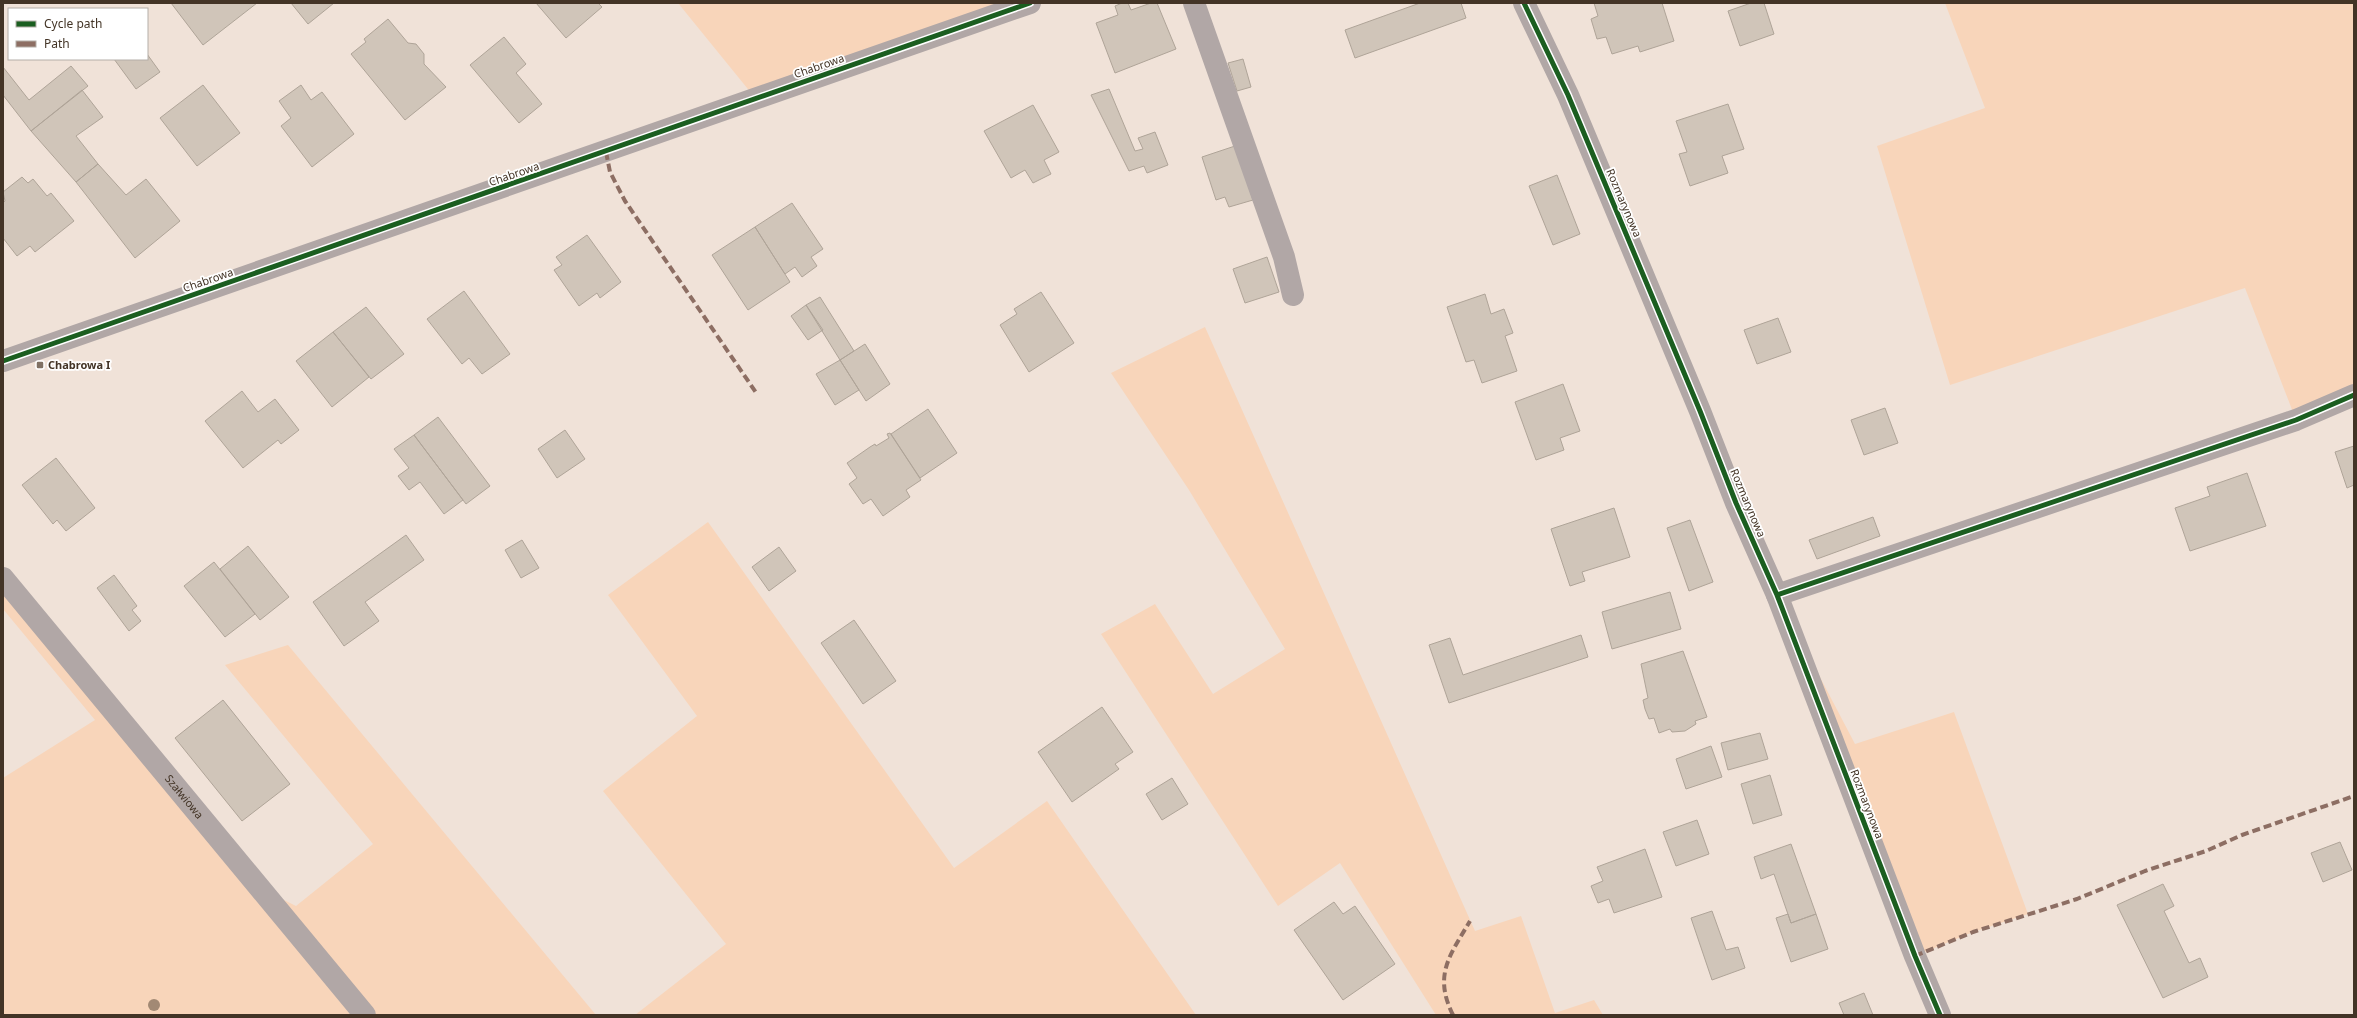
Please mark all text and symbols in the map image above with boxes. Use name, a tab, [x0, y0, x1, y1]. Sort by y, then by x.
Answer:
legend	[8, 8, 148, 60]
text: Cycle path	[44, 15, 102, 32]
text: Path	[44, 35, 70, 52]
street label: Chabrowa	[792, 50, 846, 81]
street label: Chabrowa	[487, 158, 541, 189]
street label: Rozmarynowa	[1603, 166, 1646, 239]
street label: Chabrowa	[181, 264, 235, 295]
place label: Chabrowa I	[48, 357, 110, 372]
marker: Chabrowa I	[35, 360, 45, 370]
street label: Rozmarynowa	[1727, 466, 1770, 539]
street label: Rozmarynowa	[1847, 767, 1888, 841]
street label: Szałwiowa	[162, 771, 207, 822]

